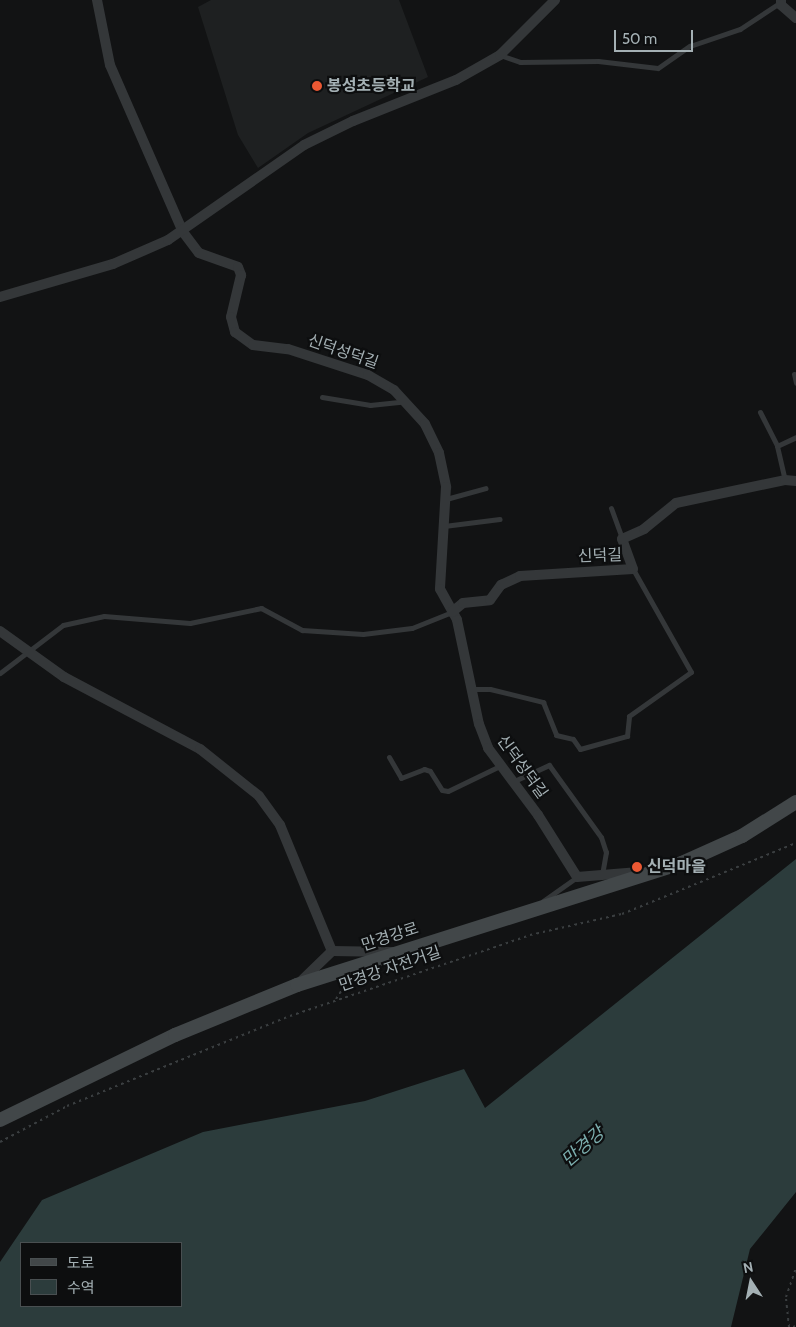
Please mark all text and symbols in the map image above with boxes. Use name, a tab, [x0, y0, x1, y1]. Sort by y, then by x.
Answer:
scale bar	[616, 20, 695, 52]
text: 50 m	[622, 30, 657, 48]
place label: 봉성초등학교	[327, 76, 415, 96]
marker: 봉성초등학교	[311, 80, 323, 92]
street label: 신덕성덕길	[305, 331, 381, 373]
street label: 신덕길	[578, 546, 622, 566]
street label: 신덕성덕길	[493, 732, 551, 802]
place label: 신덕마을	[647, 857, 706, 877]
marker: 신덕마을	[631, 861, 643, 873]
street label: 만경강로	[359, 919, 421, 955]
street label: 만경강 자전거길	[336, 943, 444, 995]
water label: 만경강	[557, 1123, 609, 1171]
legend	[20, 1242, 182, 1307]
text: 도로	[67, 1254, 95, 1272]
north arrow	[726, 1257, 776, 1307]
text: N	[742, 1257, 755, 1277]
text: 수역	[67, 1279, 95, 1297]

